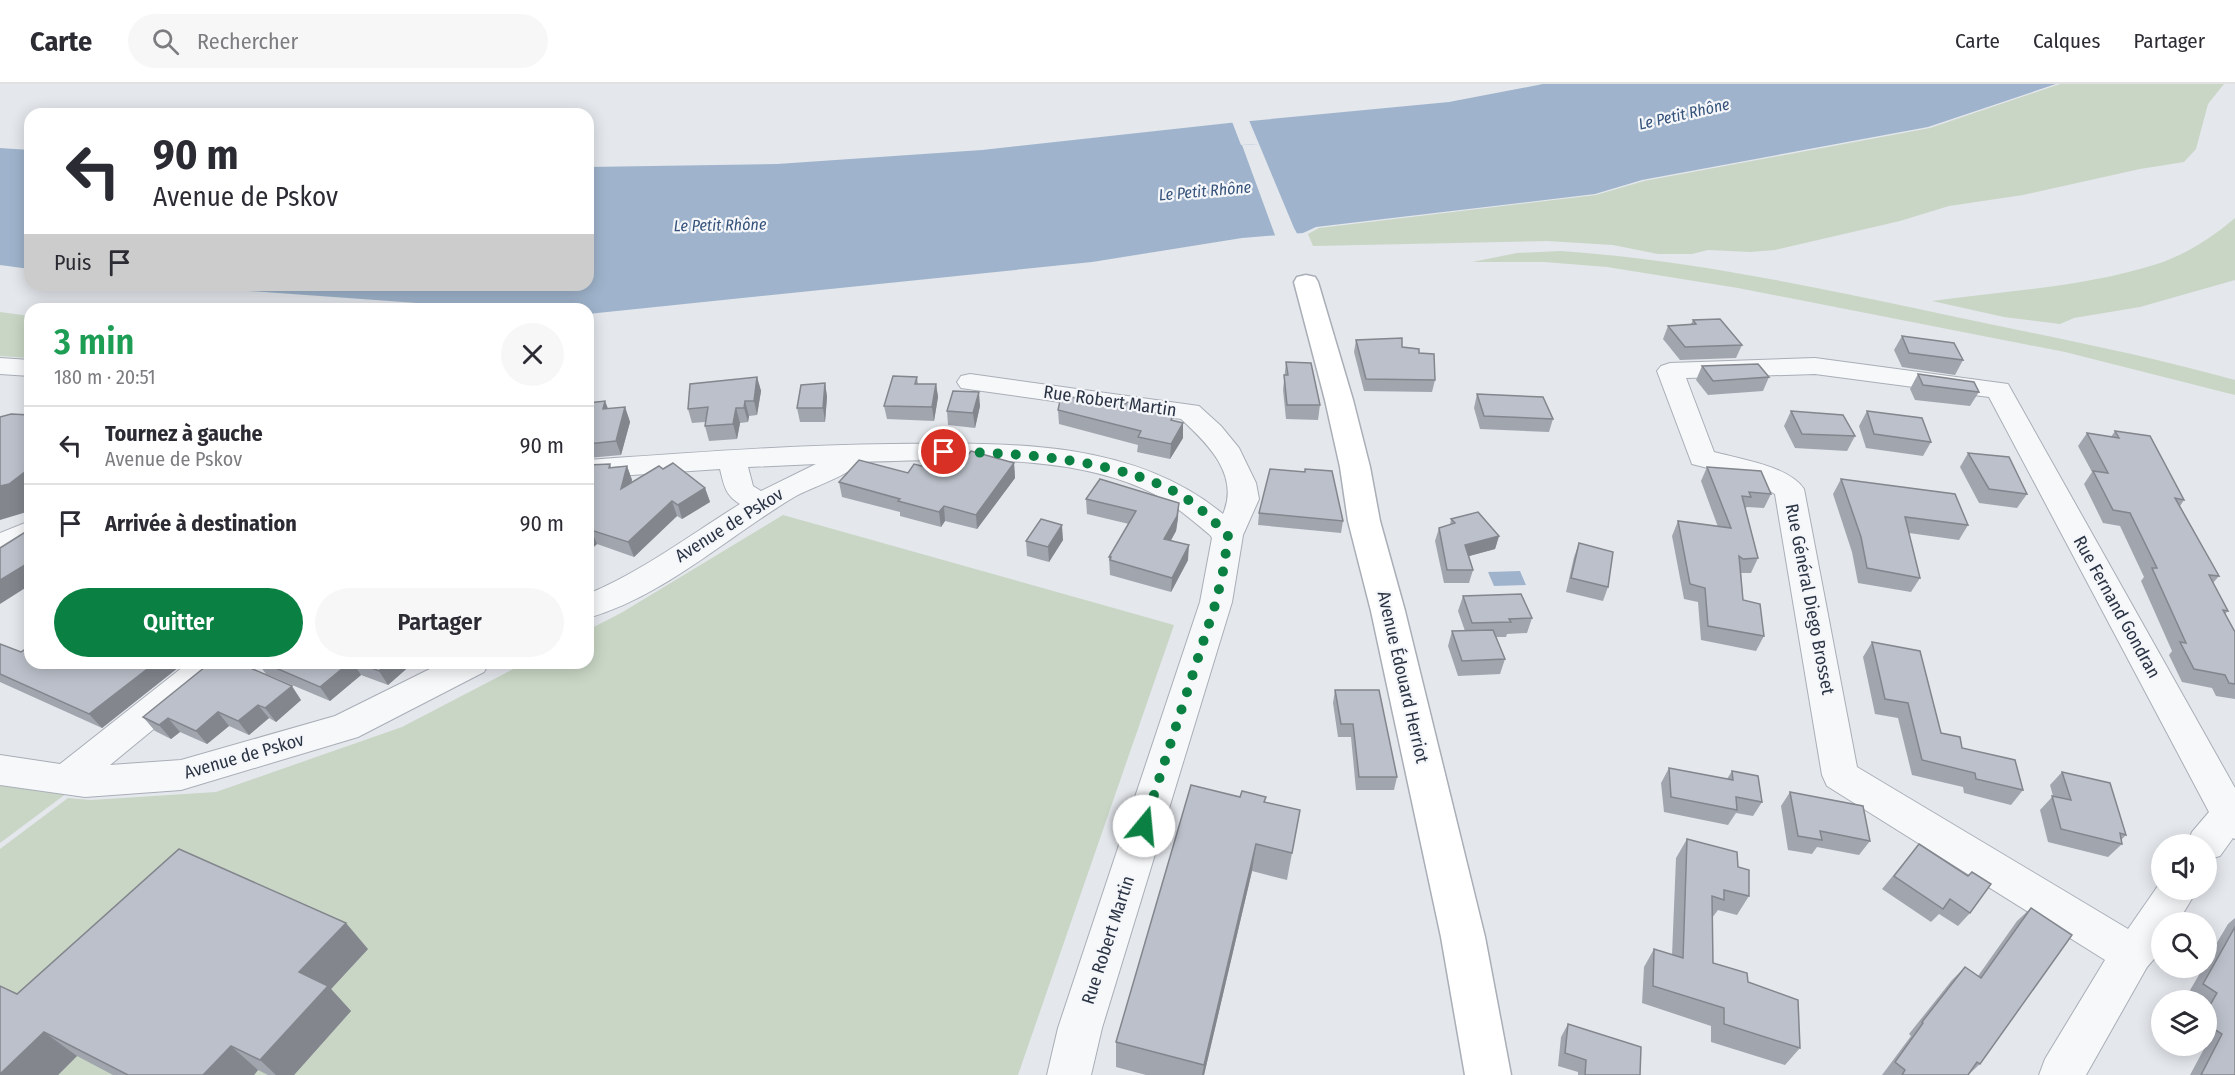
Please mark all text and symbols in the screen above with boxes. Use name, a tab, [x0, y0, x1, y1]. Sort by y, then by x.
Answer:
search box	[128, 14, 548, 68]
text: Carte	[30, 25, 92, 58]
icon: search	[149, 25, 182, 58]
text: Rechercher	[197, 28, 298, 55]
text: Carte	[1955, 28, 2000, 54]
text: Calques	[2033, 28, 2100, 54]
text: Partager	[2133, 28, 2205, 54]
water label: Le Petit Rhône	[1637, 94, 1732, 134]
text: 90 m	[153, 130, 238, 180]
icon: left	[54, 132, 132, 210]
water label: Le Petit Rhône	[1158, 177, 1252, 205]
text: Avenue de Pskov	[153, 181, 338, 213]
water label: Le Petit Rhône	[673, 215, 767, 235]
icon: arrive	[103, 246, 136, 279]
text: Puis	[54, 249, 91, 276]
text: 3 min	[54, 320, 134, 364]
button: close	[501, 323, 564, 386]
text: 180 m · 20:51	[54, 365, 156, 389]
street label: Rue Robert Martin	[1042, 381, 1178, 421]
text: Tournez à gauche	[105, 420, 263, 447]
pin	[918, 426, 969, 477]
icon: left	[54, 429, 87, 462]
text: 90 m	[520, 432, 564, 459]
icon: arrive	[927, 435, 960, 468]
text: Avenue de Pskov	[105, 447, 242, 471]
street label: Avenue de Pskov	[671, 483, 787, 567]
street label: Rue Général Diego Brosset	[1781, 502, 1839, 696]
icon: arrive	[54, 507, 87, 540]
text: Arrivée à destination	[105, 510, 297, 537]
text: 90 m	[520, 510, 564, 537]
street label: Rue Fernand Gondran	[2069, 532, 2165, 682]
button: Quitter	[54, 588, 303, 657]
button: Partager	[315, 588, 564, 657]
street label: Avenue Édouard Herriot	[1373, 589, 1434, 765]
street label: Avenue de Pskov	[182, 728, 306, 784]
position arrow	[1112, 794, 1176, 858]
map controls	[2151, 834, 2217, 1056]
button: sound	[2151, 834, 2217, 900]
street label: Rue Robert Martin	[1077, 873, 1139, 1007]
button: search	[2151, 912, 2217, 978]
button: layers	[2151, 990, 2217, 1056]

